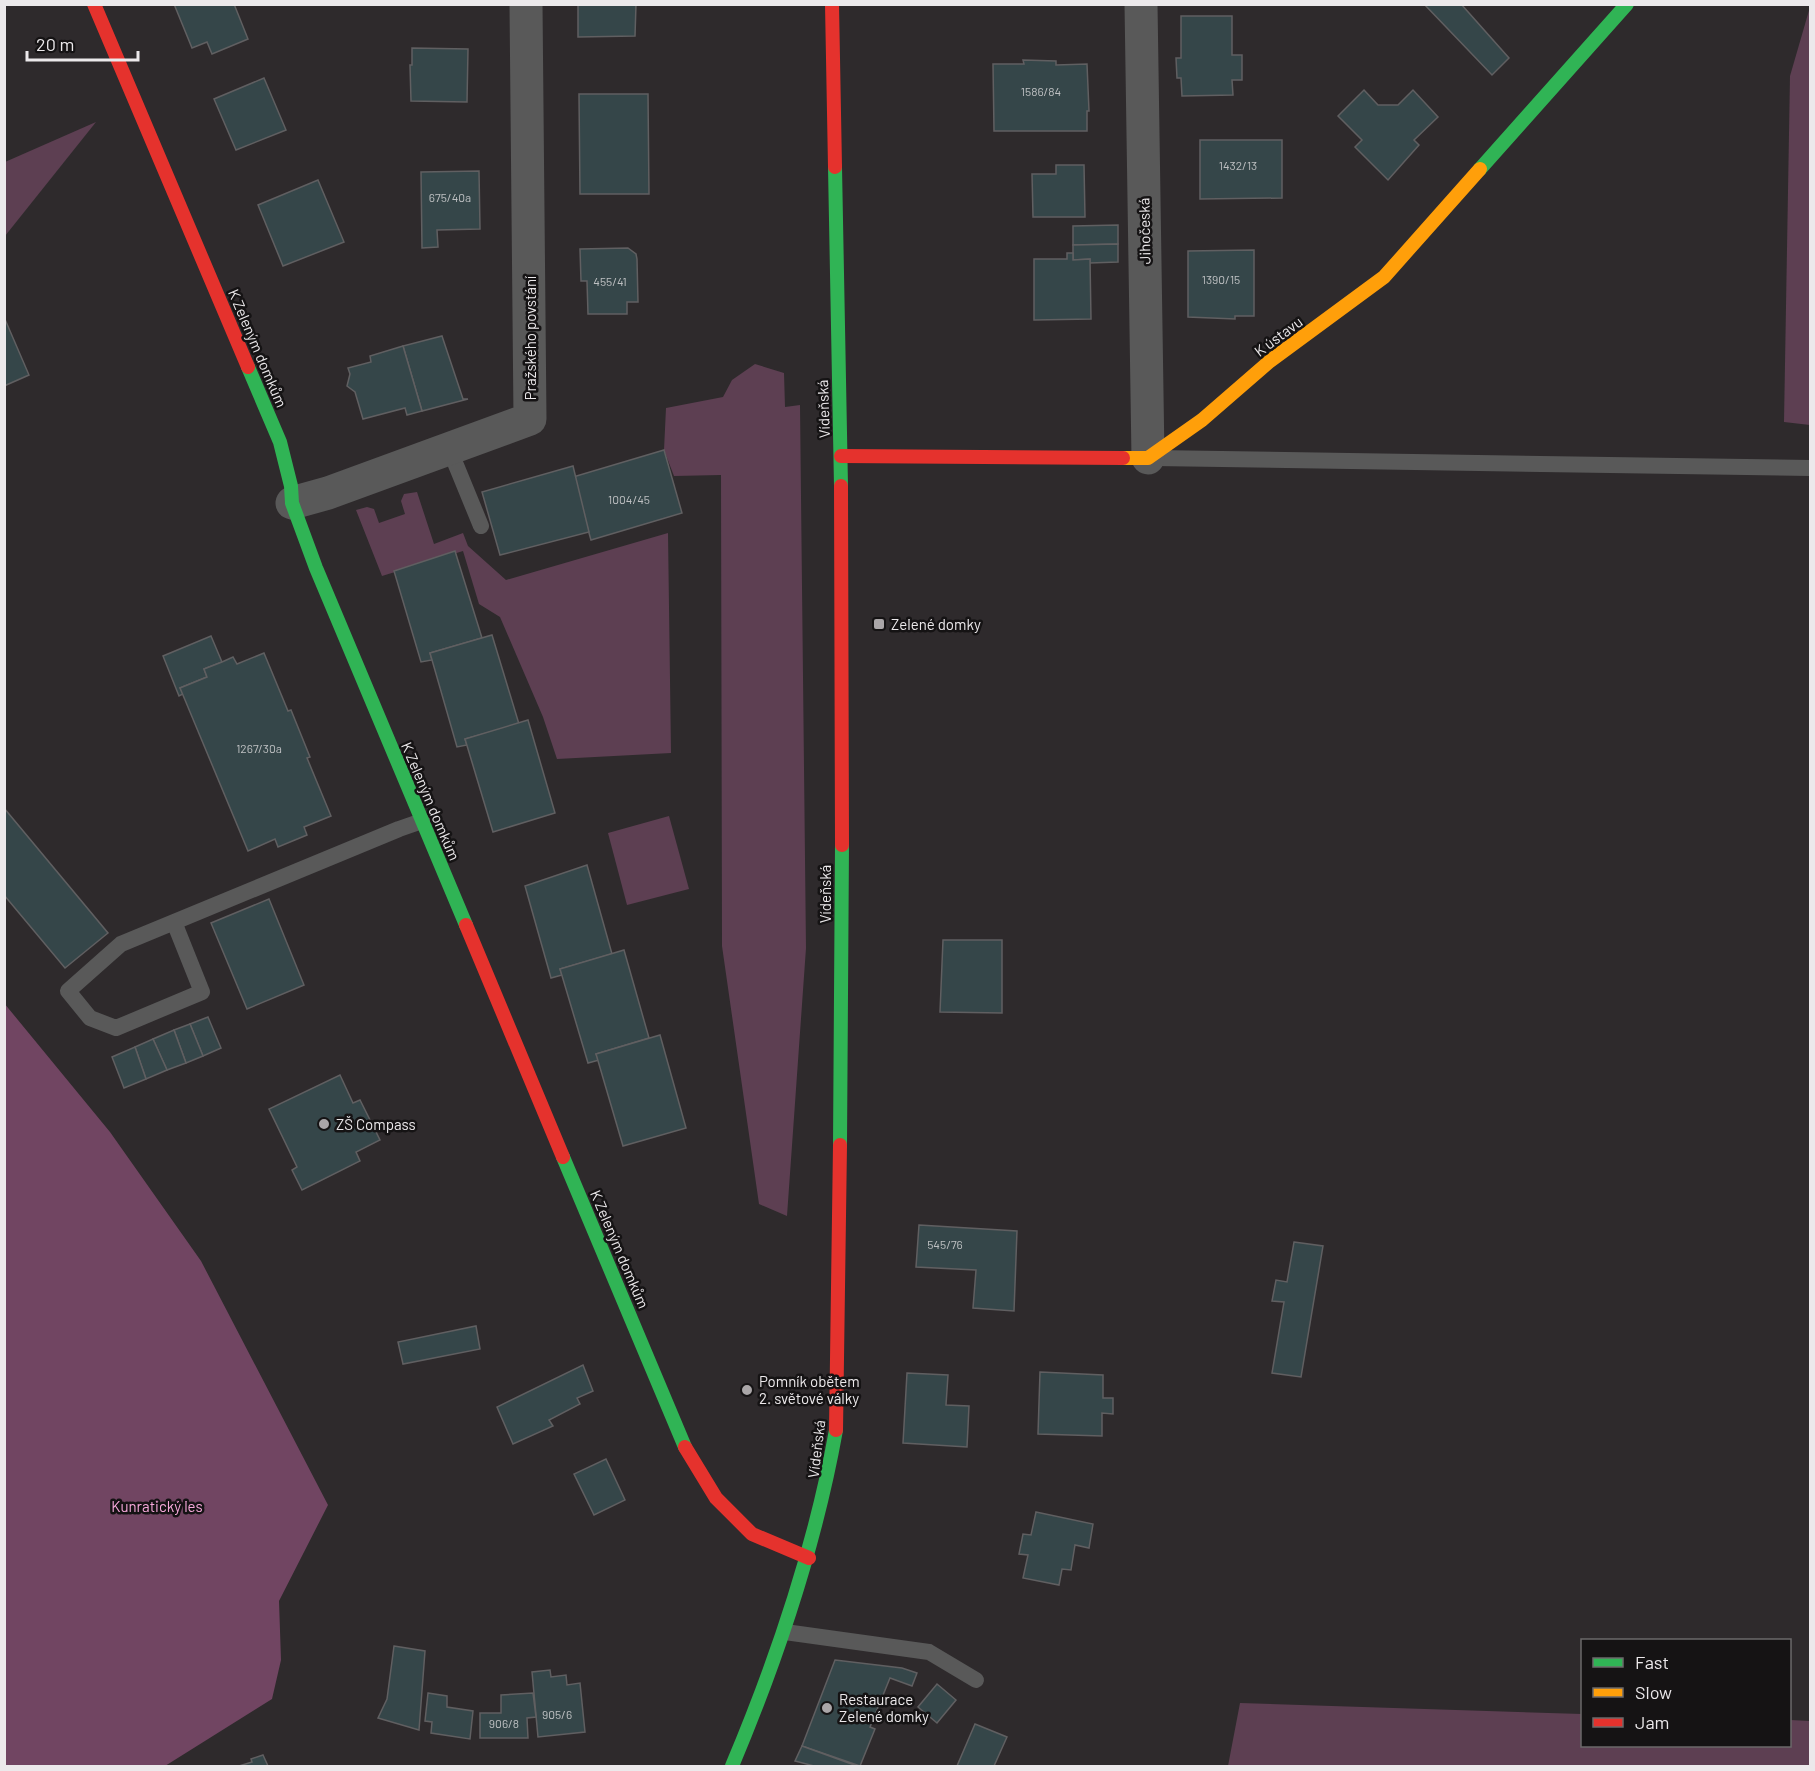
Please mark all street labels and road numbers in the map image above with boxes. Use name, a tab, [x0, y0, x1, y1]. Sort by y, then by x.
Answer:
street label: Jihočeská	[1134, 198, 1154, 264]
street label: Pražského povstání	[521, 276, 539, 400]
street label: K Zeleným domkům	[225, 286, 291, 410]
street label: K ústavu	[1250, 312, 1306, 360]
street label: Vídeňská	[813, 379, 833, 439]
street label: K Zeleným domkům	[398, 739, 464, 863]
street label: Vídeňská	[816, 865, 834, 923]
street label: K Zeleným domkům	[587, 1187, 653, 1311]
street label: Vídeňská	[804, 1419, 828, 1479]

